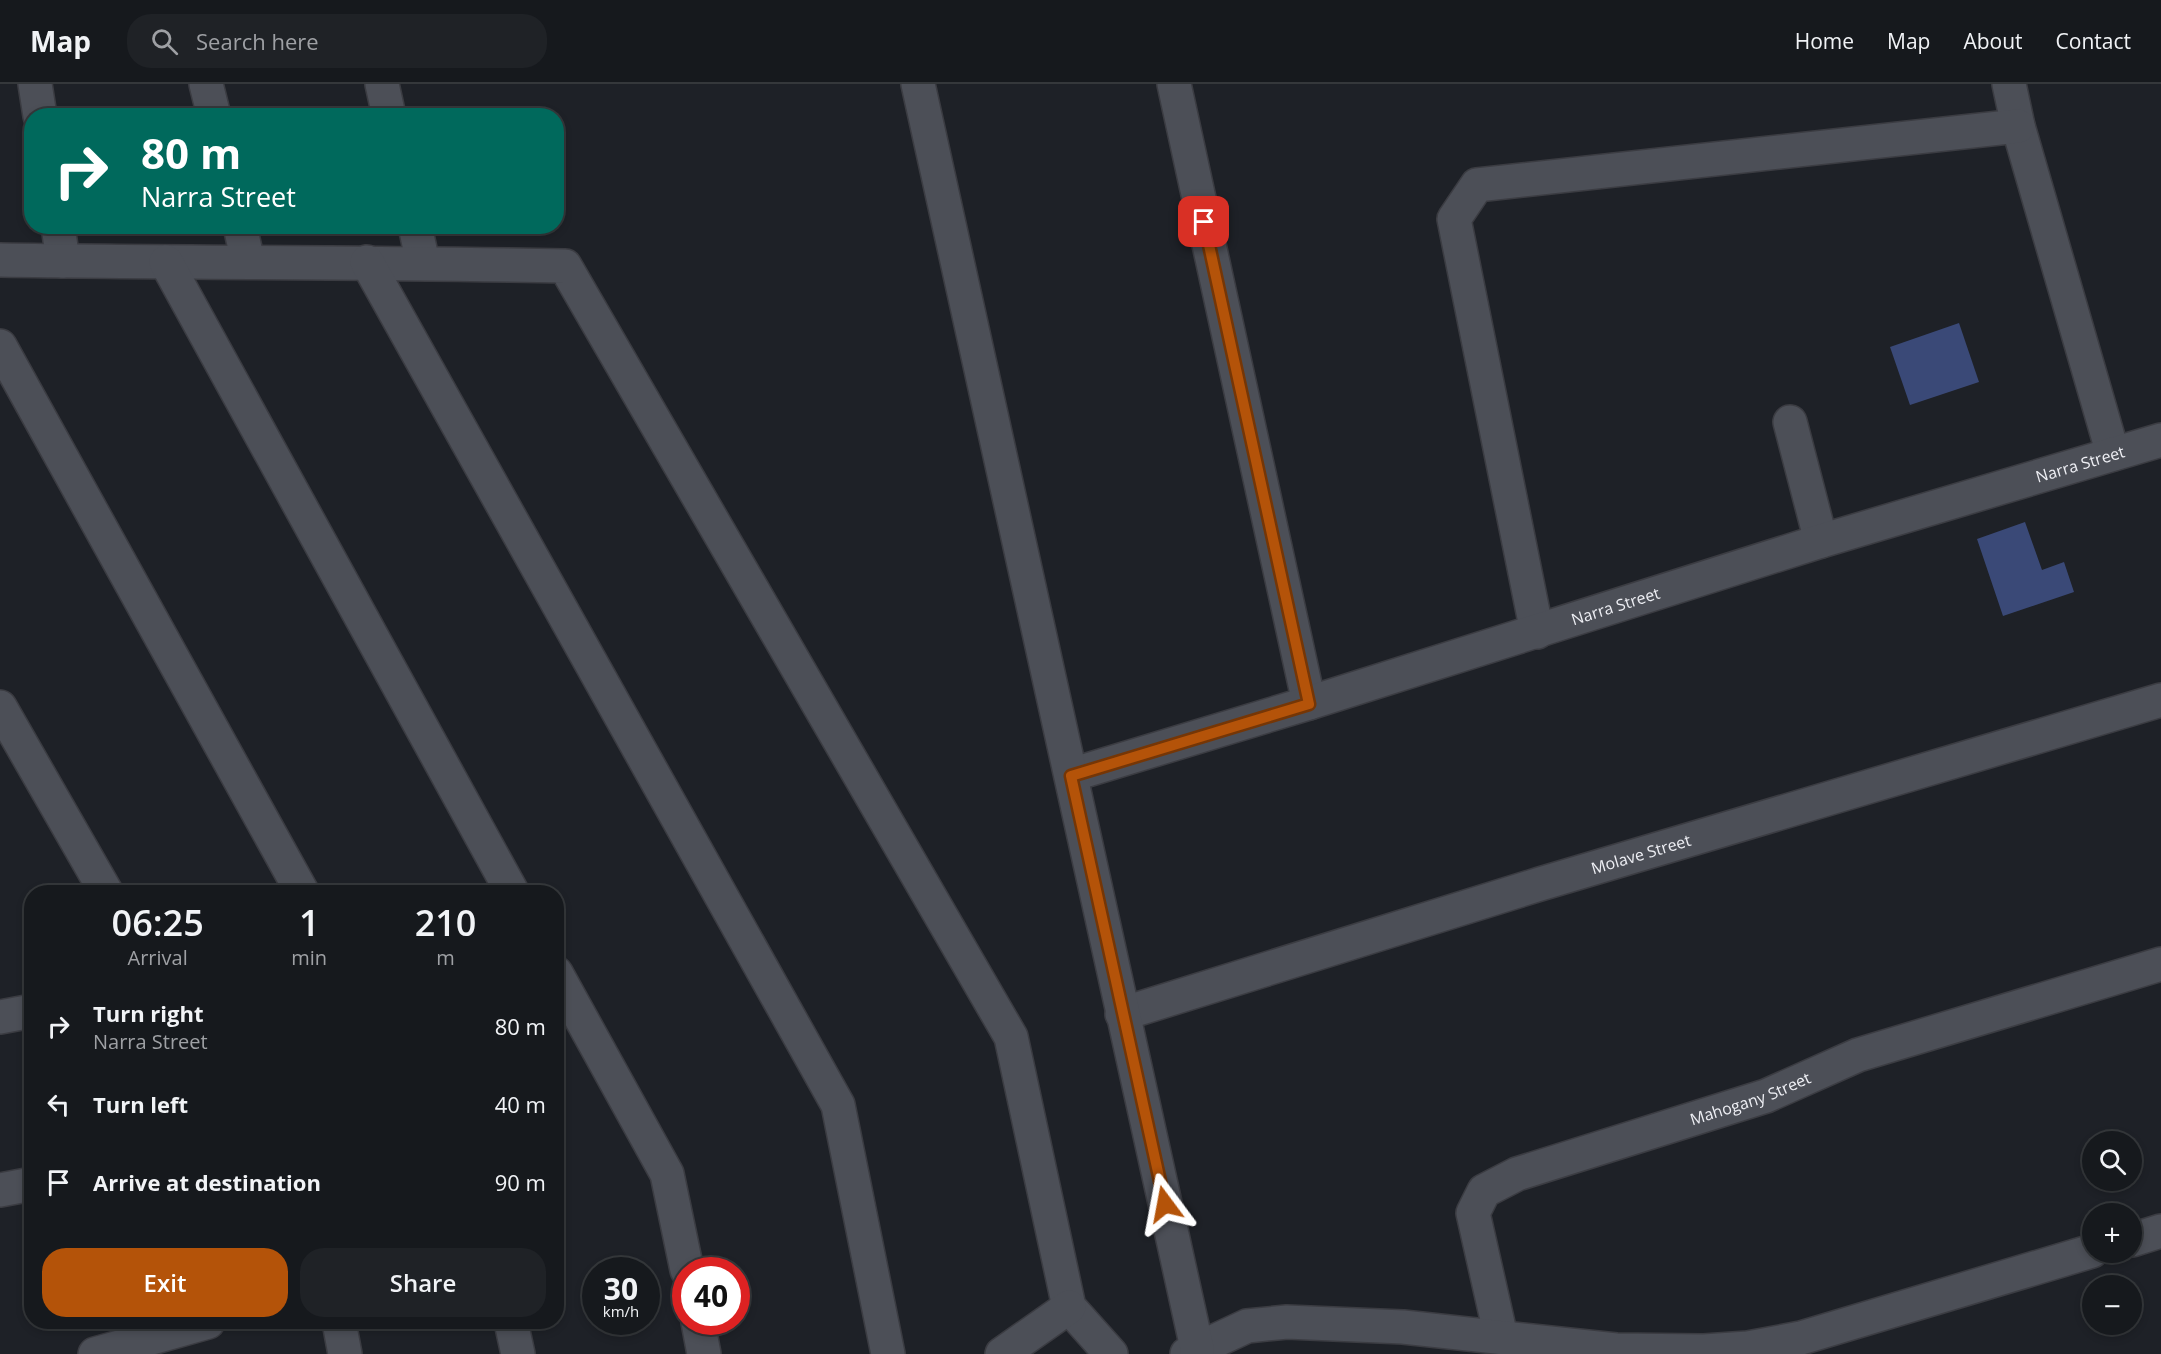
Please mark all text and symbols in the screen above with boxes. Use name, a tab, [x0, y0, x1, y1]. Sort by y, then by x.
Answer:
search box	[127, 14, 547, 68]
text: Map	[30, 22, 91, 60]
icon: search	[148, 25, 181, 58]
text: Search here	[196, 26, 319, 56]
text: Home	[1795, 27, 1854, 55]
text: Map	[1887, 27, 1930, 55]
text: About	[1963, 27, 2023, 55]
text: Contact	[2056, 27, 2131, 55]
text: 80 m	[141, 124, 241, 181]
icon: right	[42, 132, 120, 210]
text: Narra Street	[141, 178, 296, 215]
pin	[1178, 196, 1229, 247]
icon: arrive	[1187, 205, 1220, 238]
street label: Narra Street	[2033, 440, 2128, 488]
street label: Narra Street	[1568, 582, 1663, 630]
street label: Molave Street	[1589, 829, 1694, 879]
text: 06:25	[112, 898, 204, 947]
text: 1	[299, 898, 320, 947]
text: 210	[415, 898, 476, 947]
text: Arrival	[128, 944, 188, 971]
text: min	[291, 944, 327, 971]
text: m	[436, 944, 455, 971]
text: Turn right	[93, 998, 204, 1028]
icon: right	[42, 1010, 75, 1043]
text: 80 m	[495, 1011, 546, 1041]
text: Narra Street	[93, 1028, 208, 1055]
street label: Mahogany Street	[1687, 1066, 1814, 1130]
icon: left	[42, 1088, 75, 1121]
text: Turn left	[93, 1089, 188, 1119]
text: 40 m	[495, 1089, 546, 1119]
map controls	[2082, 1131, 2142, 1335]
button: search	[2082, 1131, 2142, 1191]
icon: arrive	[42, 1166, 75, 1199]
text: Arrive at destination	[93, 1167, 321, 1197]
text: 90 m	[495, 1167, 546, 1197]
position arrow	[1133, 1172, 1197, 1236]
button: +	[2082, 1203, 2142, 1263]
button: Exit	[42, 1248, 288, 1317]
button: Share	[300, 1248, 546, 1317]
speed limit sign: 40	[672, 1257, 750, 1335]
text: 30	[604, 1268, 638, 1309]
button: −	[2082, 1275, 2142, 1335]
text: km/h	[603, 1301, 639, 1321]

